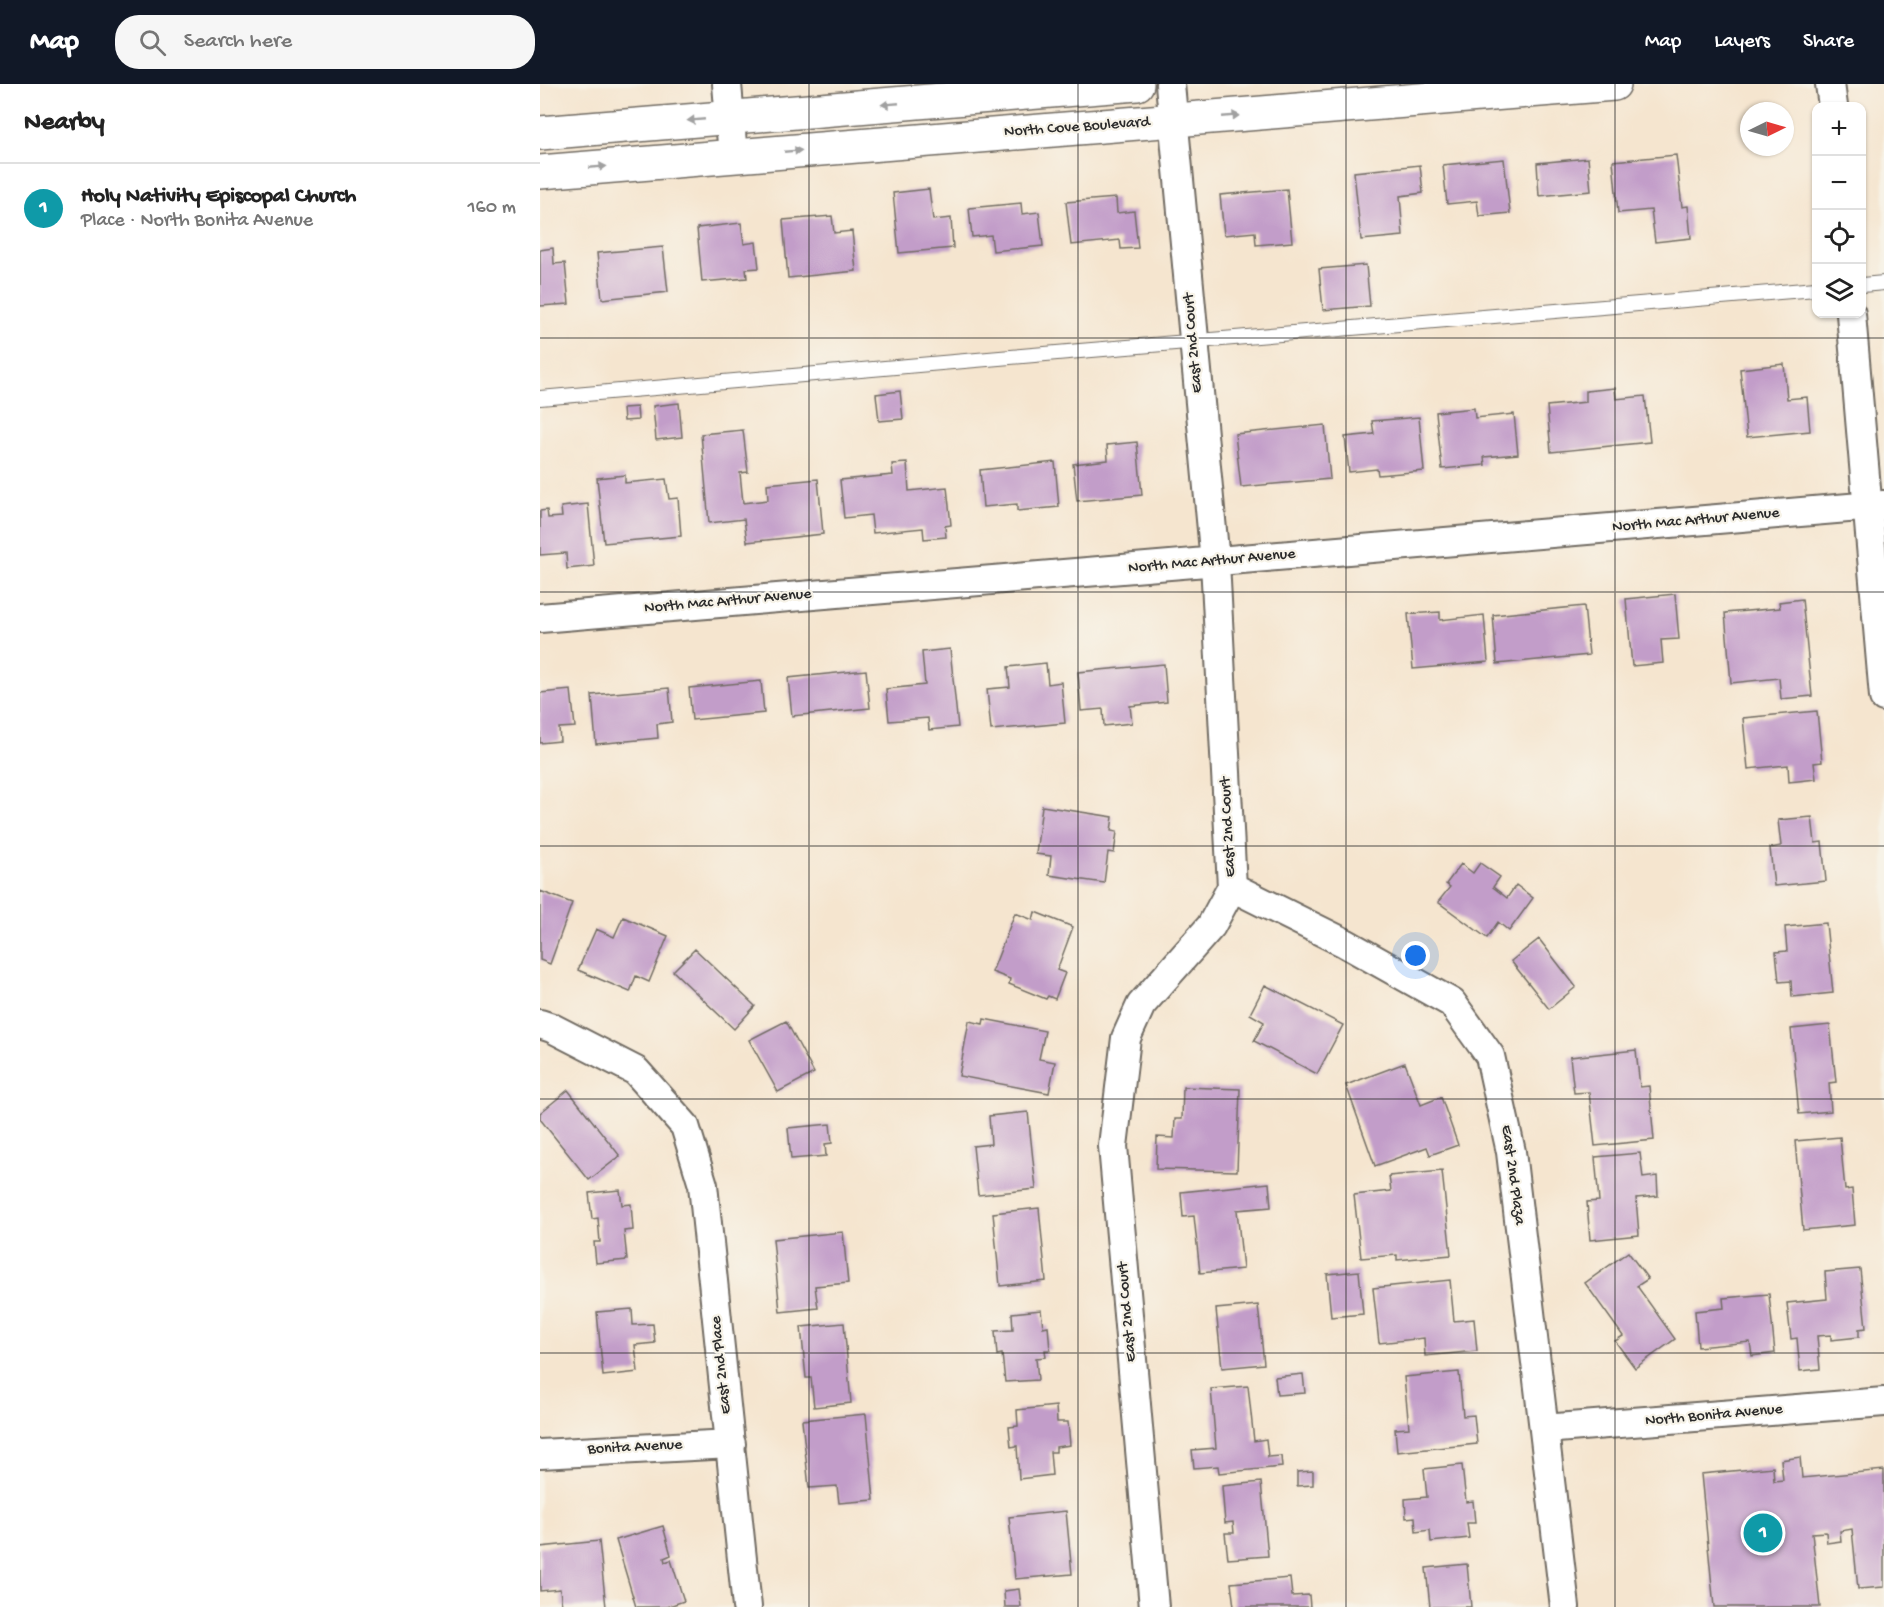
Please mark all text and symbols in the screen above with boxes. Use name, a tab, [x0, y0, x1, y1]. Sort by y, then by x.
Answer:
search box	[115, 15, 535, 69]
text: Map	[30, 26, 79, 59]
icon: search	[136, 26, 169, 59]
text: Search here	[184, 29, 292, 55]
text: Map	[1645, 30, 1681, 55]
text: Layers	[1714, 30, 1770, 55]
text: Share	[1803, 30, 1854, 55]
one-way arrow	[881, 99, 900, 109]
north arrow	[1740, 102, 1794, 156]
map controls	[1812, 102, 1866, 318]
button: +	[1812, 102, 1866, 156]
text: Nearby	[24, 108, 105, 139]
one-way arrow	[1222, 111, 1241, 121]
street label: North Cove Boulevard	[1003, 113, 1152, 143]
one-way arrow	[686, 115, 705, 125]
one-way arrow	[783, 146, 802, 156]
button: −	[1812, 156, 1866, 210]
one-way arrow	[589, 162, 608, 172]
text: Holy Nativity Episcopal Church	[81, 184, 356, 210]
text: 1	[39, 197, 48, 220]
text: 160 m	[467, 197, 516, 220]
text: Place · North Bonita Avenue	[81, 210, 313, 233]
button: locate	[1812, 210, 1866, 264]
button: layers	[1812, 264, 1866, 318]
street label: East 2nd Court	[1180, 291, 1208, 394]
street label: North Mac Arthur Avenue	[1612, 504, 1781, 538]
street label: North Mac Arthur Avenue	[1128, 545, 1297, 579]
street label: North Mac Arthur Avenue	[644, 585, 813, 619]
street label: East 2nd Court	[1217, 775, 1241, 878]
your location	[1401, 941, 1430, 970]
street label: East 2nd Plaza	[1496, 1124, 1529, 1227]
street label: East 2nd Court	[1114, 1260, 1142, 1363]
street label: East 2nd Place	[707, 1314, 737, 1415]
street label: North Bonita Avenue	[1644, 1400, 1784, 1431]
street label: Bonita Avenue	[586, 1436, 684, 1460]
pin: 1	[1744, 1510, 1782, 1556]

